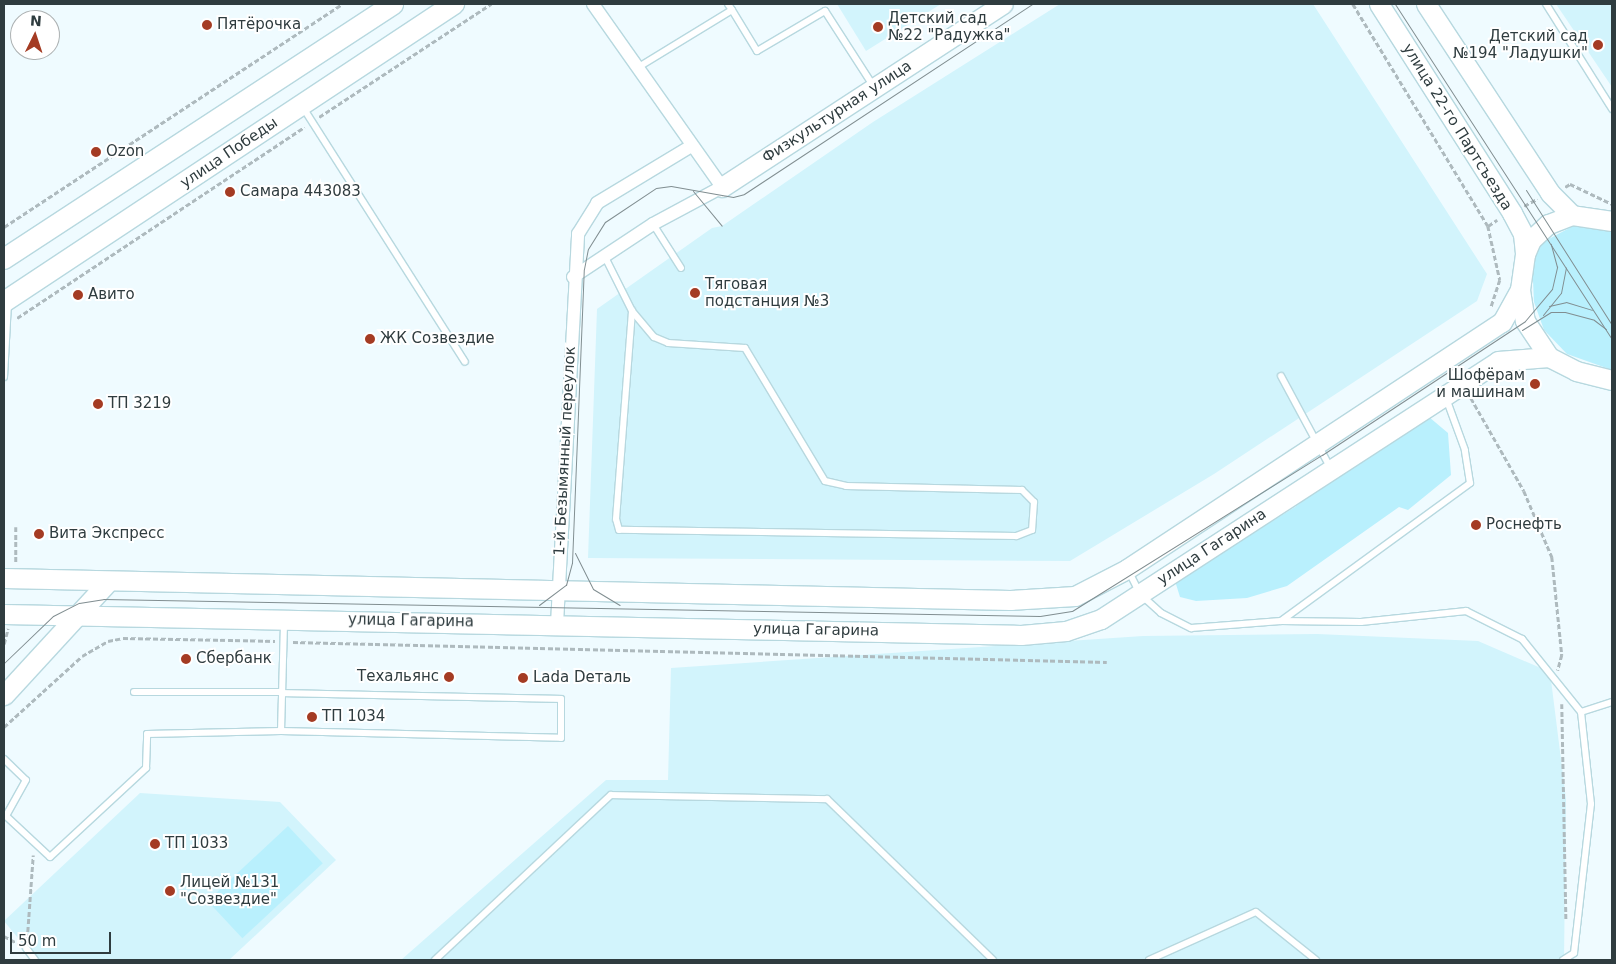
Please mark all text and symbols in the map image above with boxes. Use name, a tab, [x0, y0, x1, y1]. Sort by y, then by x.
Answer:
place label: Детский сад №22 "Радужка"	[888, 9, 1011, 44]
north arrow	[10, 10, 60, 60]
text: N	[30, 13, 42, 29]
place label: Пятёрочка	[217, 16, 301, 34]
marker: Пятёрочка	[201, 19, 213, 31]
marker: Детский сад №22 "Радужка"	[872, 21, 884, 33]
place label: Детский сад №194 "Ладушки"	[1453, 27, 1588, 62]
marker: Детский сад №194 "Ладушки"	[1592, 39, 1604, 51]
street label: улица 22-го Партсъезда	[1398, 40, 1516, 214]
street label: Физкультурная улица	[759, 57, 915, 167]
street label: улица Победы	[177, 114, 281, 192]
place label: Ozon	[106, 143, 144, 161]
marker: Ozon	[90, 146, 102, 158]
place label: Самара 443083	[240, 183, 361, 201]
marker: Самара 443083	[224, 186, 236, 198]
place label: Тяговая подстанция №3	[705, 275, 829, 310]
place label: Авито	[88, 286, 135, 304]
marker: Тяговая подстанция №3	[689, 287, 701, 299]
marker: Авито	[72, 289, 84, 301]
place label: ЖК Созвездие	[380, 330, 495, 348]
marker: ЖК Созвездие	[364, 333, 376, 345]
street label: 1-й Безымянный переулок	[551, 346, 579, 556]
place label: Шофёрам и машинам	[1436, 366, 1525, 401]
marker: Шофёрам и машинам	[1529, 378, 1541, 390]
place label: ТП 3219	[108, 395, 171, 413]
marker: ТП 3219	[92, 398, 104, 410]
street label: улица Гагарина	[1154, 505, 1270, 589]
place label: Роснефть	[1486, 516, 1562, 534]
marker: Роснефть	[1470, 519, 1482, 531]
place label: Вита Экспресс	[49, 525, 165, 543]
marker: Вита Экспресс	[33, 528, 45, 540]
street label: улица Гагарина	[348, 611, 474, 631]
street label: улица Гагарина	[753, 620, 879, 640]
place label: Сбербанк	[196, 650, 272, 668]
marker: Сбербанк	[180, 653, 192, 665]
place label: Техальянс	[357, 668, 439, 686]
place label: Lada Dеталь	[533, 669, 631, 687]
marker: Техальянс	[443, 671, 455, 683]
marker: Lada Dеталь	[517, 672, 529, 684]
place label: ТП 1034	[322, 708, 385, 726]
marker: ТП 1034	[306, 711, 318, 723]
place label: ТП 1033	[165, 835, 228, 853]
marker: ТП 1033	[149, 838, 161, 850]
place label: Лицей №131 "Созвездие"	[180, 873, 279, 908]
marker: Лицей №131 "Созвездие"	[164, 885, 176, 897]
scale bar	[12, 922, 114, 954]
text: 50 m	[18, 932, 56, 950]

